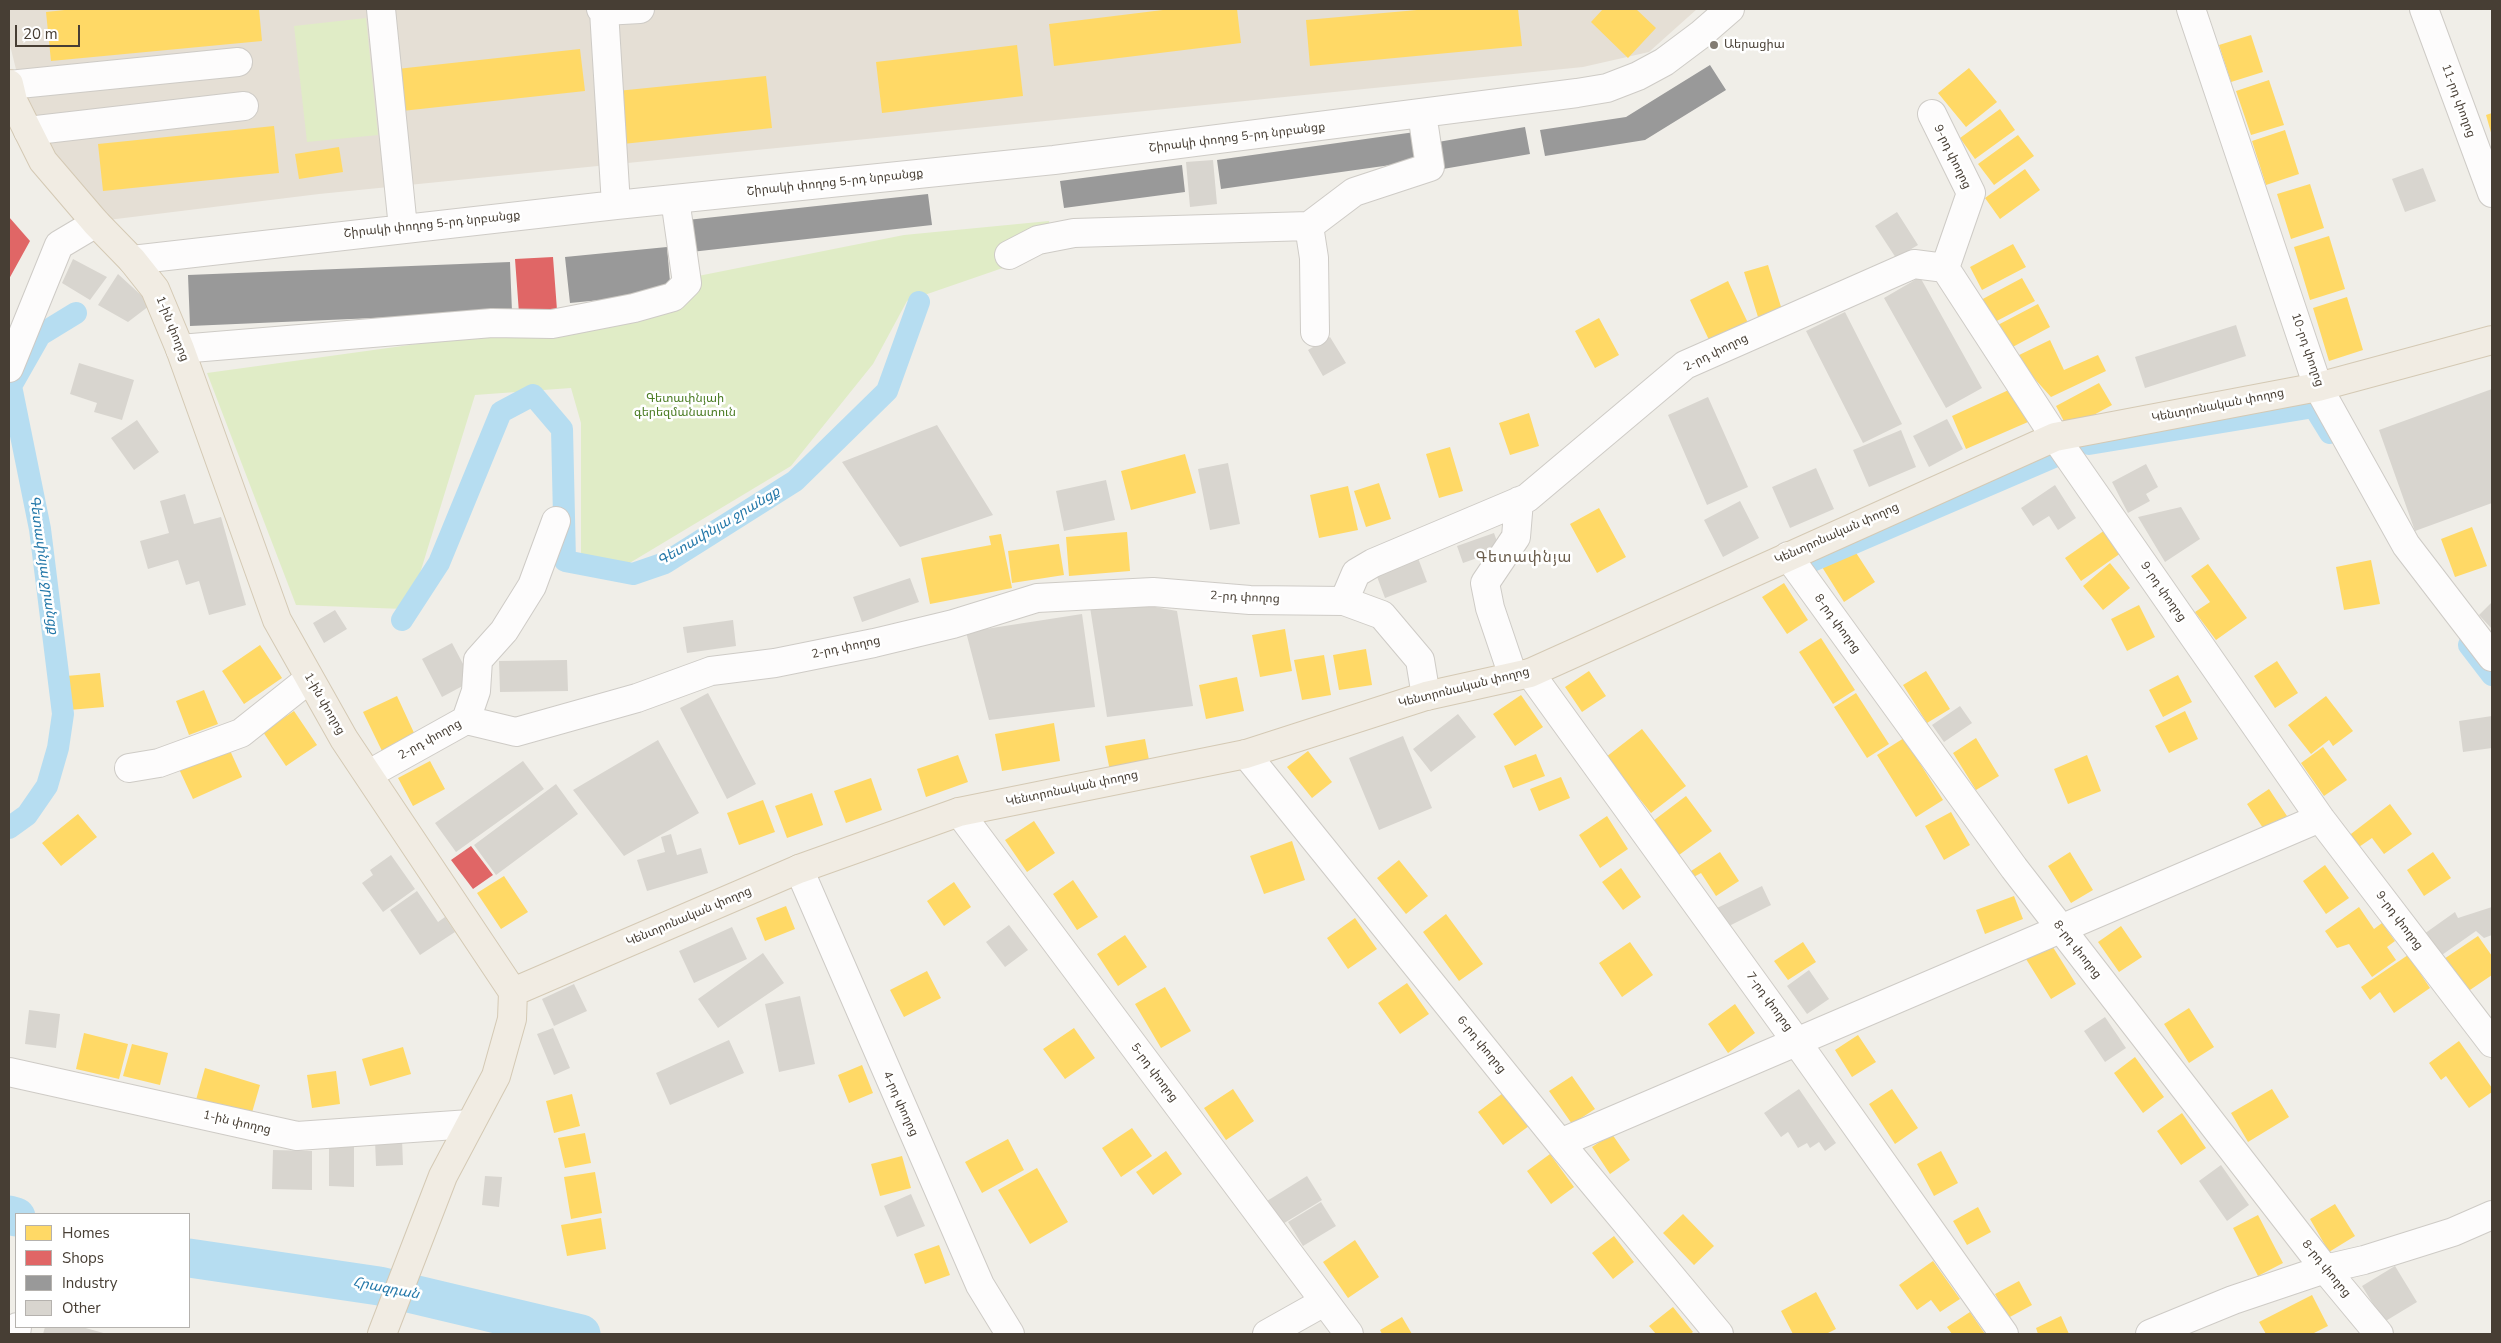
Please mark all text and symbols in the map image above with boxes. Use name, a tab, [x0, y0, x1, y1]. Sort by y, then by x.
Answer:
scale bar	[18, 15, 82, 47]
text: 20 m	[23, 24, 58, 44]
place label: Աերացիա	[1724, 38, 1785, 52]
marker: Աերացիա	[1708, 39, 1720, 51]
street label: 11-րդ փողոց	[2438, 62, 2478, 140]
street label: Շիրակի փողոց 5-րդ նրբանցք	[1148, 120, 1326, 156]
street label: 9-րդ փողոց	[1930, 122, 1974, 192]
street label: Շիրակի փողոց 5-րդ նրբանցք	[746, 167, 924, 199]
street label: Շիրակի փողոց 5-րդ նրբանցք	[343, 209, 521, 241]
street label: 1-ին փողոց	[152, 294, 192, 364]
street label: 10-րդ փողոց	[2288, 311, 2326, 389]
street label: 2-րդ փողոց	[1681, 331, 1751, 375]
street label: Կենտրոնական փողոց	[2151, 386, 2285, 426]
park label: Գետափնյաի գերեզմանատուն	[634, 392, 736, 420]
water label: Գետափնյա ջրանցք	[655, 484, 783, 570]
water label: Գետափնյա ջրանցք	[25, 494, 61, 636]
street label: Կենտրոնական փողոց	[1773, 500, 1901, 568]
district label: Գետափնյա	[1475, 549, 1573, 567]
street label: 9-րդ փողոց	[2137, 559, 2189, 625]
street label: 2-րդ փողոց	[1210, 589, 1280, 607]
street label: 8-րդ փողոց	[1811, 592, 1863, 656]
street label: 2-րդ փողոց	[810, 634, 882, 662]
street label: Կենտրոնական փողոց	[1397, 665, 1531, 711]
street label: 1-ին փողոց	[300, 670, 348, 738]
street label: 2-րդ փողոց	[396, 717, 464, 763]
street label: Կենտրոնական փողոց	[1005, 768, 1139, 810]
street label: Կենտրոնական փողոց	[624, 884, 754, 950]
street label: 9-րդ փողոց	[2372, 889, 2426, 953]
street label: 8-րդ փողոց	[2050, 918, 2104, 982]
street label: 7-րդ փողոց	[1743, 970, 1795, 1034]
street label: 6-րդ փողոց	[1453, 1013, 1509, 1077]
street label: 5-րդ փողոց	[1127, 1041, 1181, 1105]
street label: 4-րդ փողոց	[879, 1069, 921, 1139]
street label: 1-ին փողոց	[202, 1108, 272, 1138]
legend	[15, 1213, 190, 1328]
text: Homes	[62, 1223, 110, 1243]
street label: 8-րդ փողոց	[2298, 1237, 2354, 1301]
text: Shops	[62, 1248, 104, 1268]
text: Industry	[62, 1273, 117, 1293]
water label: Հրազդան	[352, 1274, 420, 1304]
text: Other	[62, 1298, 101, 1318]

